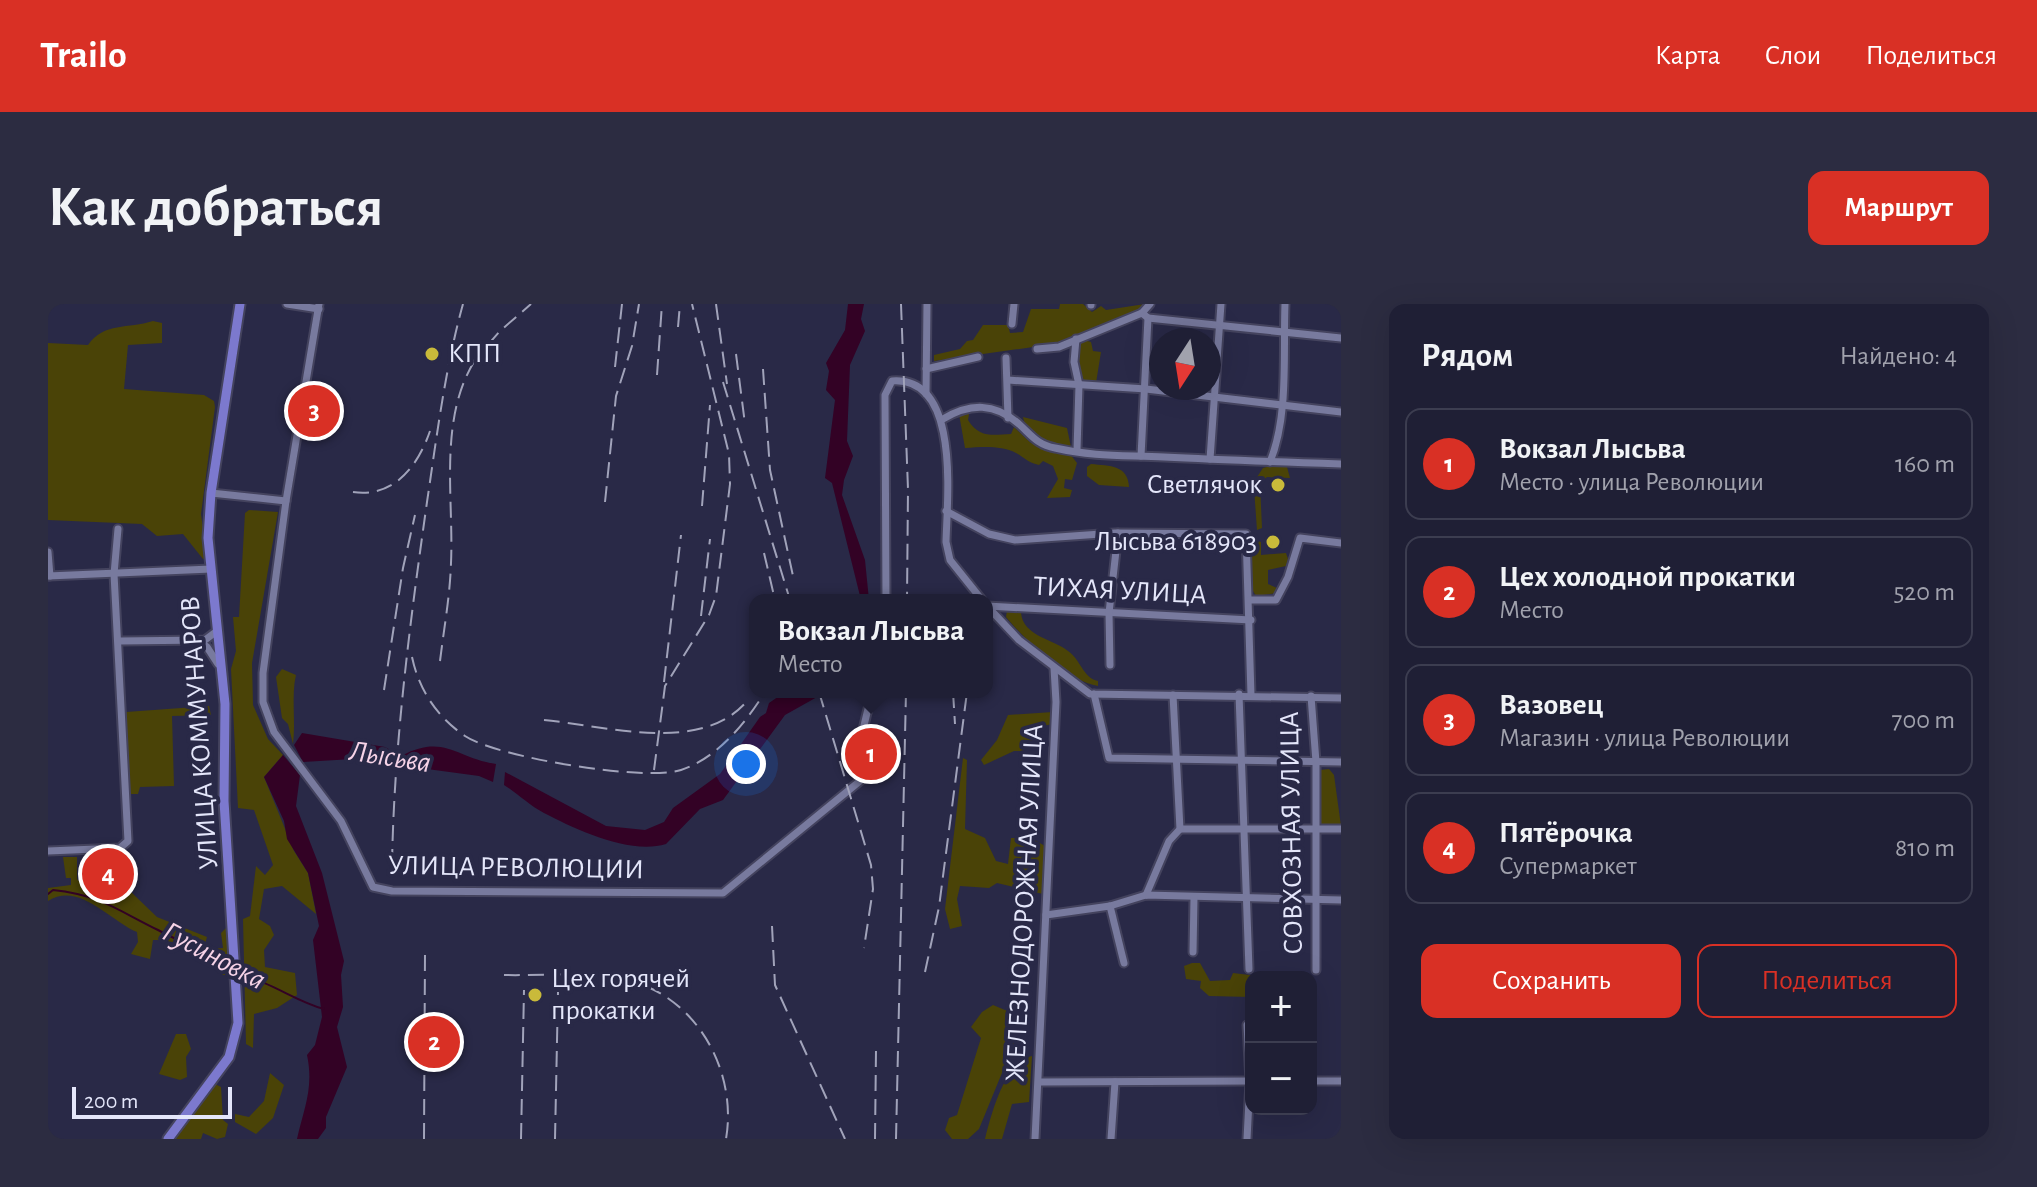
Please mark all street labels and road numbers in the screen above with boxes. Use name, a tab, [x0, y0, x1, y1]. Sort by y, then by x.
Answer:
street label: ТИХАЯ УЛИЦА	[1033, 572, 1207, 610]
street label: УЛИЦА КОММУНАРОВ	[176, 595, 224, 871]
street label: СОВХОЗНАЯ УЛИЦА	[1276, 711, 1308, 955]
street label: ЖЕЛЕЗНОДОРОЖНАЯ УЛИЦА	[1002, 723, 1048, 1083]
street label: УЛИЦА РЕВОЛЮЦИИ	[388, 852, 644, 884]

